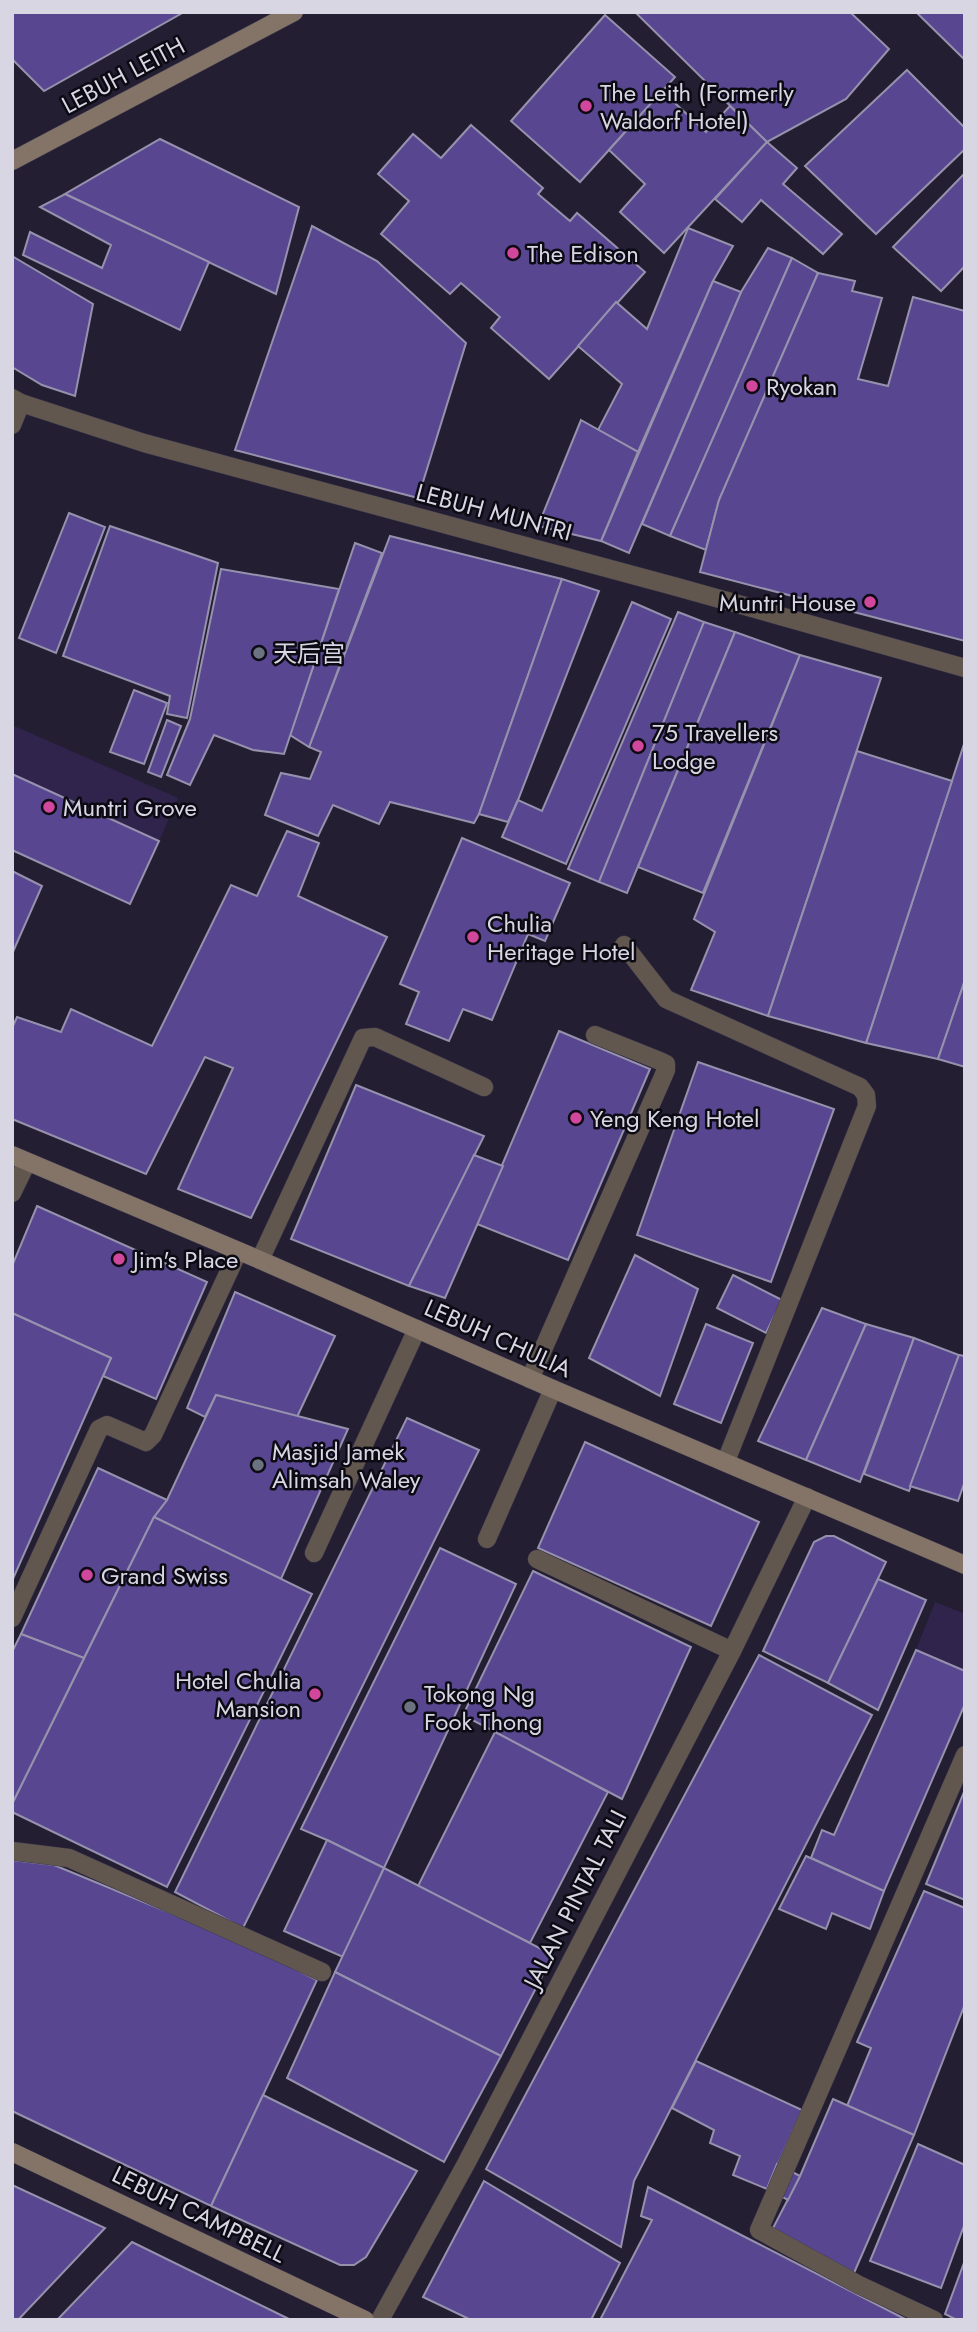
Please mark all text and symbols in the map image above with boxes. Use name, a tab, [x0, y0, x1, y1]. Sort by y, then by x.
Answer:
street label: LEBUH LEITH	[55, 28, 191, 122]
place label: The Leith (Formerly Waldorf Hotel)	[600, 75, 794, 138]
marker: The Leith (Formerly Waldorf Hotel)	[578, 98, 594, 114]
place label: The Edison	[527, 236, 639, 271]
marker: The Edison	[505, 245, 521, 261]
place label: Ryokan	[766, 369, 837, 404]
marker: Ryokan	[744, 378, 760, 394]
street label: LEBUH MUNTRI	[412, 474, 576, 550]
place label: Muntri House	[719, 585, 856, 620]
marker: Muntri House	[862, 594, 878, 610]
place label: 天后宫	[273, 636, 345, 671]
marker: 天后宫	[251, 645, 267, 661]
place label: 75 Travellers Lodge	[652, 715, 778, 778]
marker: 75 Travellers Lodge	[630, 738, 646, 754]
place label: Muntri Grove	[63, 790, 197, 825]
marker: Muntri Grove	[41, 799, 57, 815]
place label: Chulia Heritage Hotel	[487, 906, 635, 969]
marker: Chulia Heritage Hotel	[465, 929, 481, 945]
place label: Yeng Keng Hotel	[590, 1101, 760, 1136]
marker: Yeng Keng Hotel	[568, 1110, 584, 1126]
place label: Jim's Place	[130, 1242, 238, 1277]
marker: Jim's Place	[111, 1251, 127, 1267]
street label: LEBUH CHULIA	[419, 1290, 577, 1386]
place label: Masjid Jamek Alimsah Waley	[272, 1434, 421, 1497]
marker: Masjid Jamek Alimsah Waley	[250, 1457, 266, 1473]
place label: Grand Swiss	[101, 1558, 228, 1593]
marker: Grand Swiss	[79, 1567, 95, 1583]
place label: Hotel Chulia Mansion	[175, 1663, 301, 1726]
place label: Tokong Ng Fook Thong	[424, 1676, 542, 1739]
marker: Hotel Chulia Mansion	[307, 1686, 323, 1702]
marker: Tokong Ng Fook Thong	[402, 1699, 418, 1715]
street label: JALAN PINTAL TALI	[513, 1804, 635, 1997]
street label: LEBUH CAMPBELL	[106, 2157, 292, 2271]

